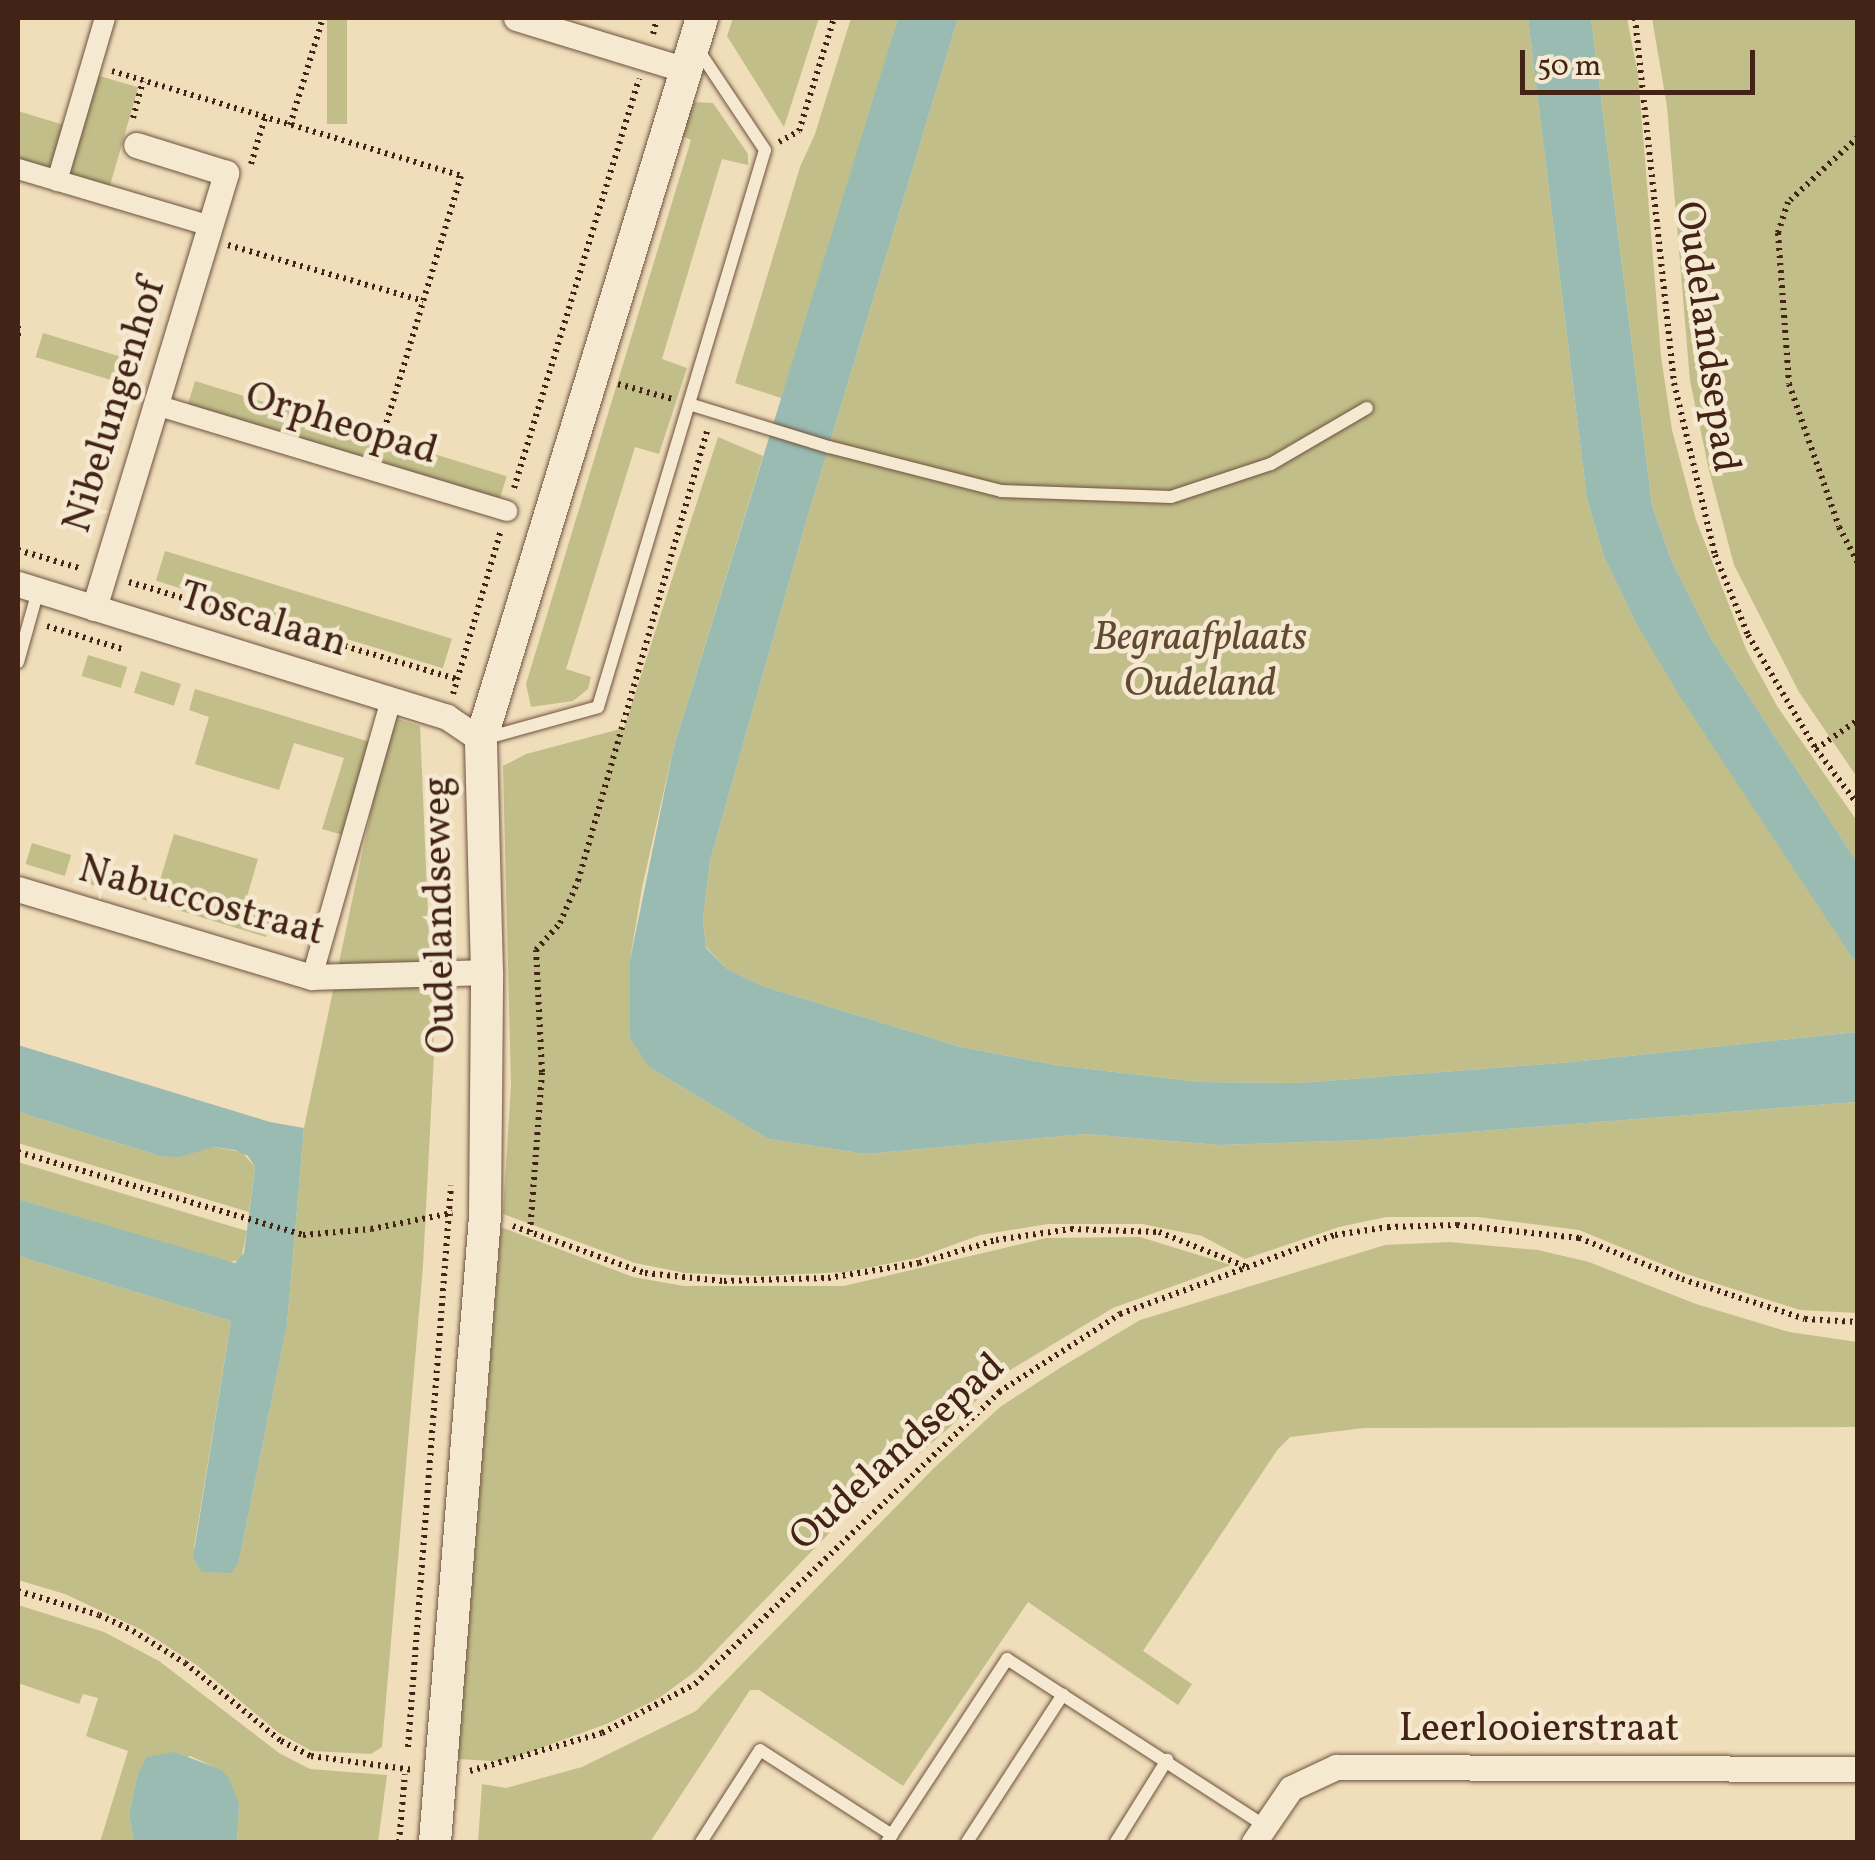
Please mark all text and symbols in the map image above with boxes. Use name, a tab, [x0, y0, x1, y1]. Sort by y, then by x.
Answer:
scale bar	[1525, 30, 1760, 92]
text: 50 m	[1537, 46, 1601, 88]
street label: Oudelandsepad	[1663, 198, 1749, 476]
street label: Nibelungenhof	[55, 273, 177, 539]
street label: Orpheopad	[239, 373, 443, 477]
street label: Toscalaan	[174, 573, 352, 669]
park label: Begraafplaats Oudeland	[1093, 615, 1307, 709]
street label: Oudelandseweg	[415, 776, 467, 1054]
street label: Nabuccostraat	[73, 846, 329, 958]
street label: Oudelandsepad	[780, 1344, 1016, 1562]
street label: Leerlooierstraat	[1399, 1706, 1679, 1754]

